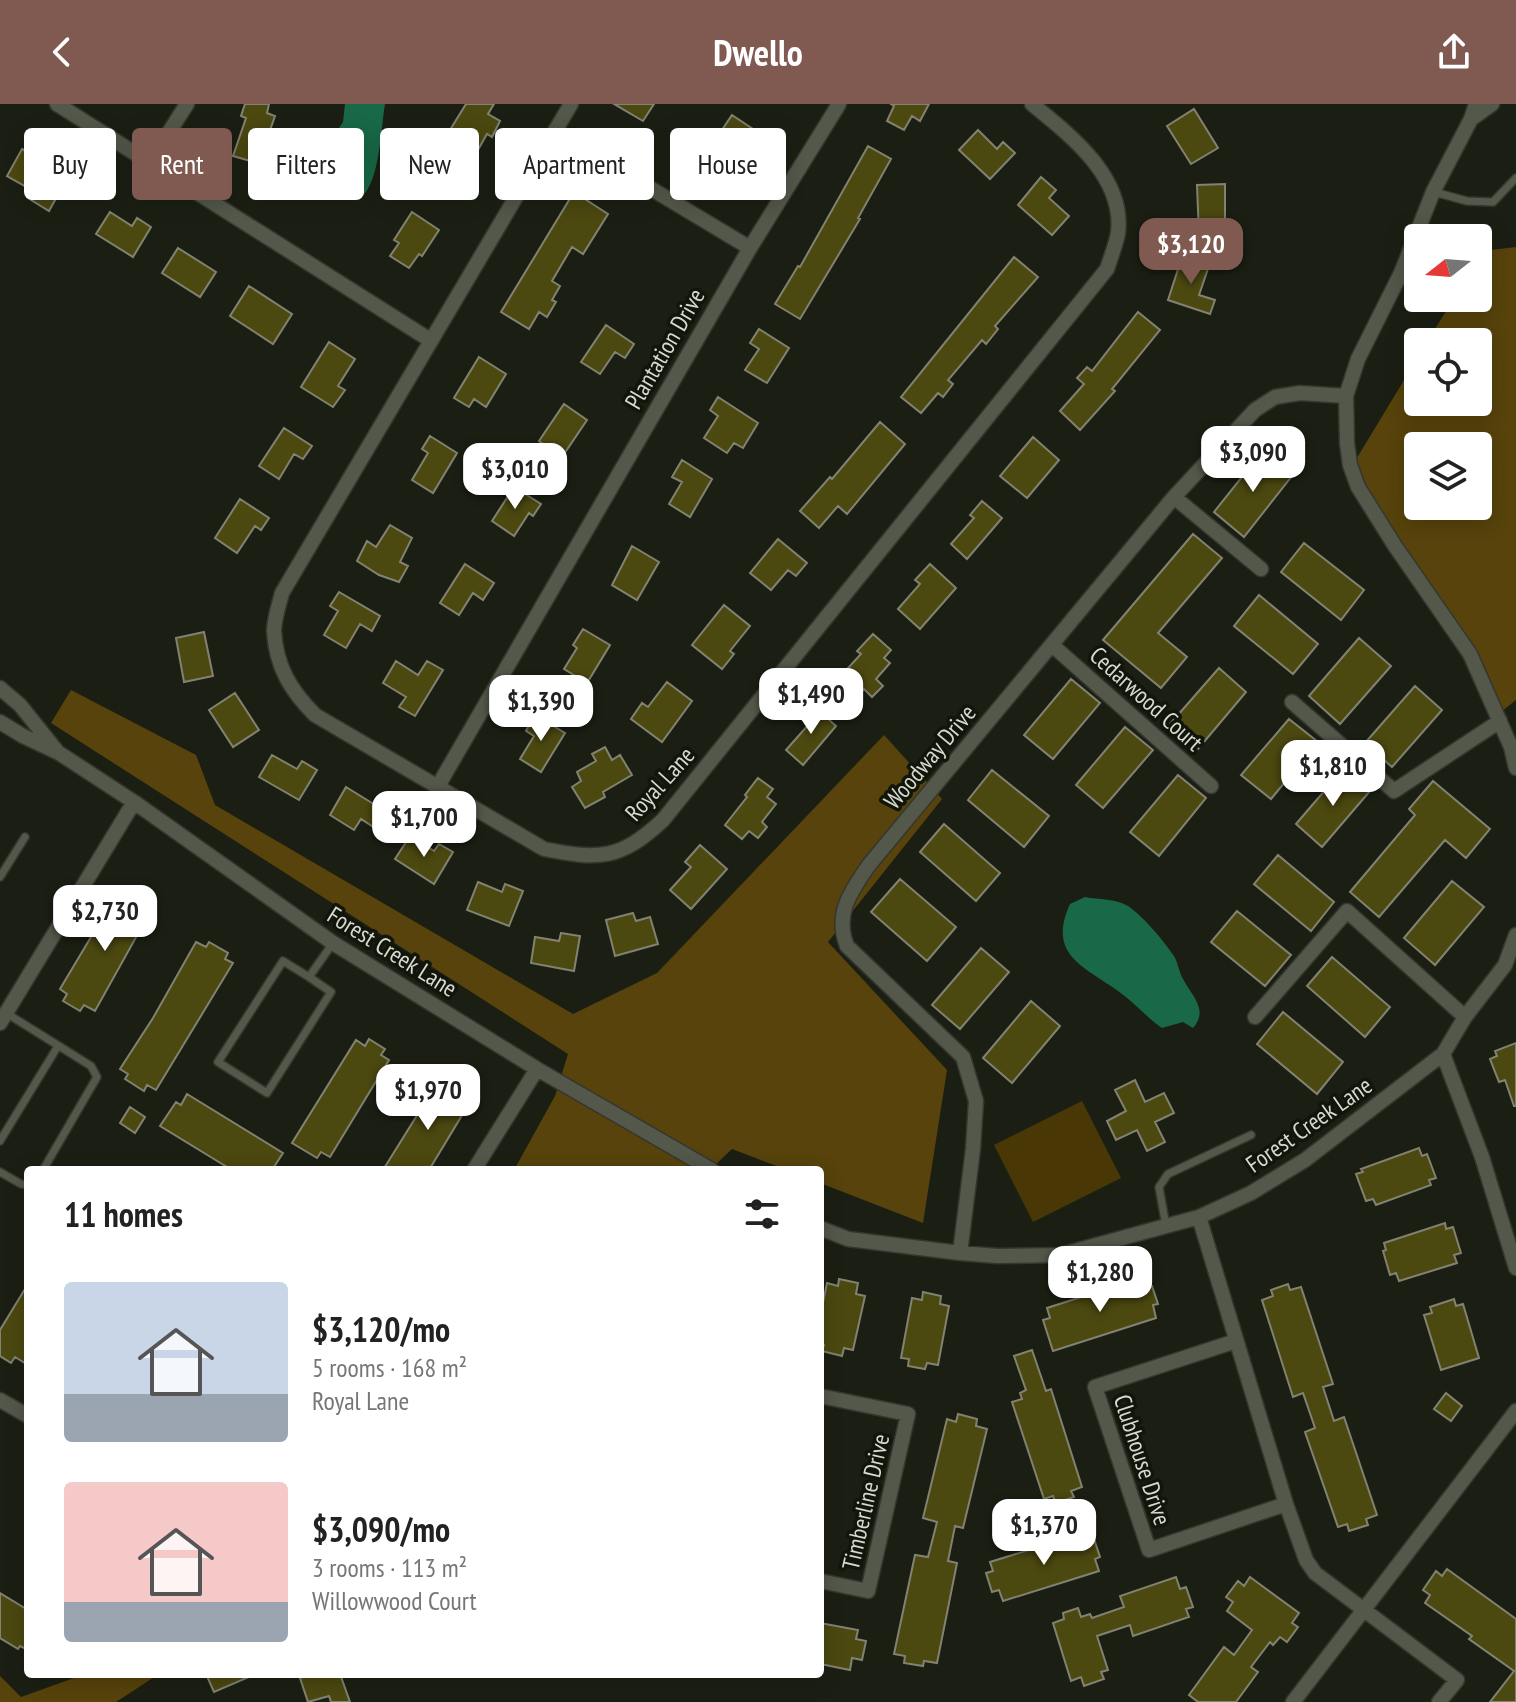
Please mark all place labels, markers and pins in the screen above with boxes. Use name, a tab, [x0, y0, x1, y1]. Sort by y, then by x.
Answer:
pin: $3,120	[1126, 218, 1256, 286]
pin: $3,090	[1188, 426, 1318, 494]
pin: $3,010	[450, 443, 580, 511]
pin: $1,490	[746, 668, 876, 736]
pin: $1,390	[476, 675, 606, 743]
pin: $1,810	[1268, 740, 1398, 808]
pin: $1,700	[359, 791, 489, 859]
pin: $2,730	[40, 885, 170, 953]
pin: $1,970	[363, 1064, 493, 1132]
pin: $1,280	[1035, 1246, 1165, 1314]
pin: $1,370	[979, 1499, 1109, 1567]

